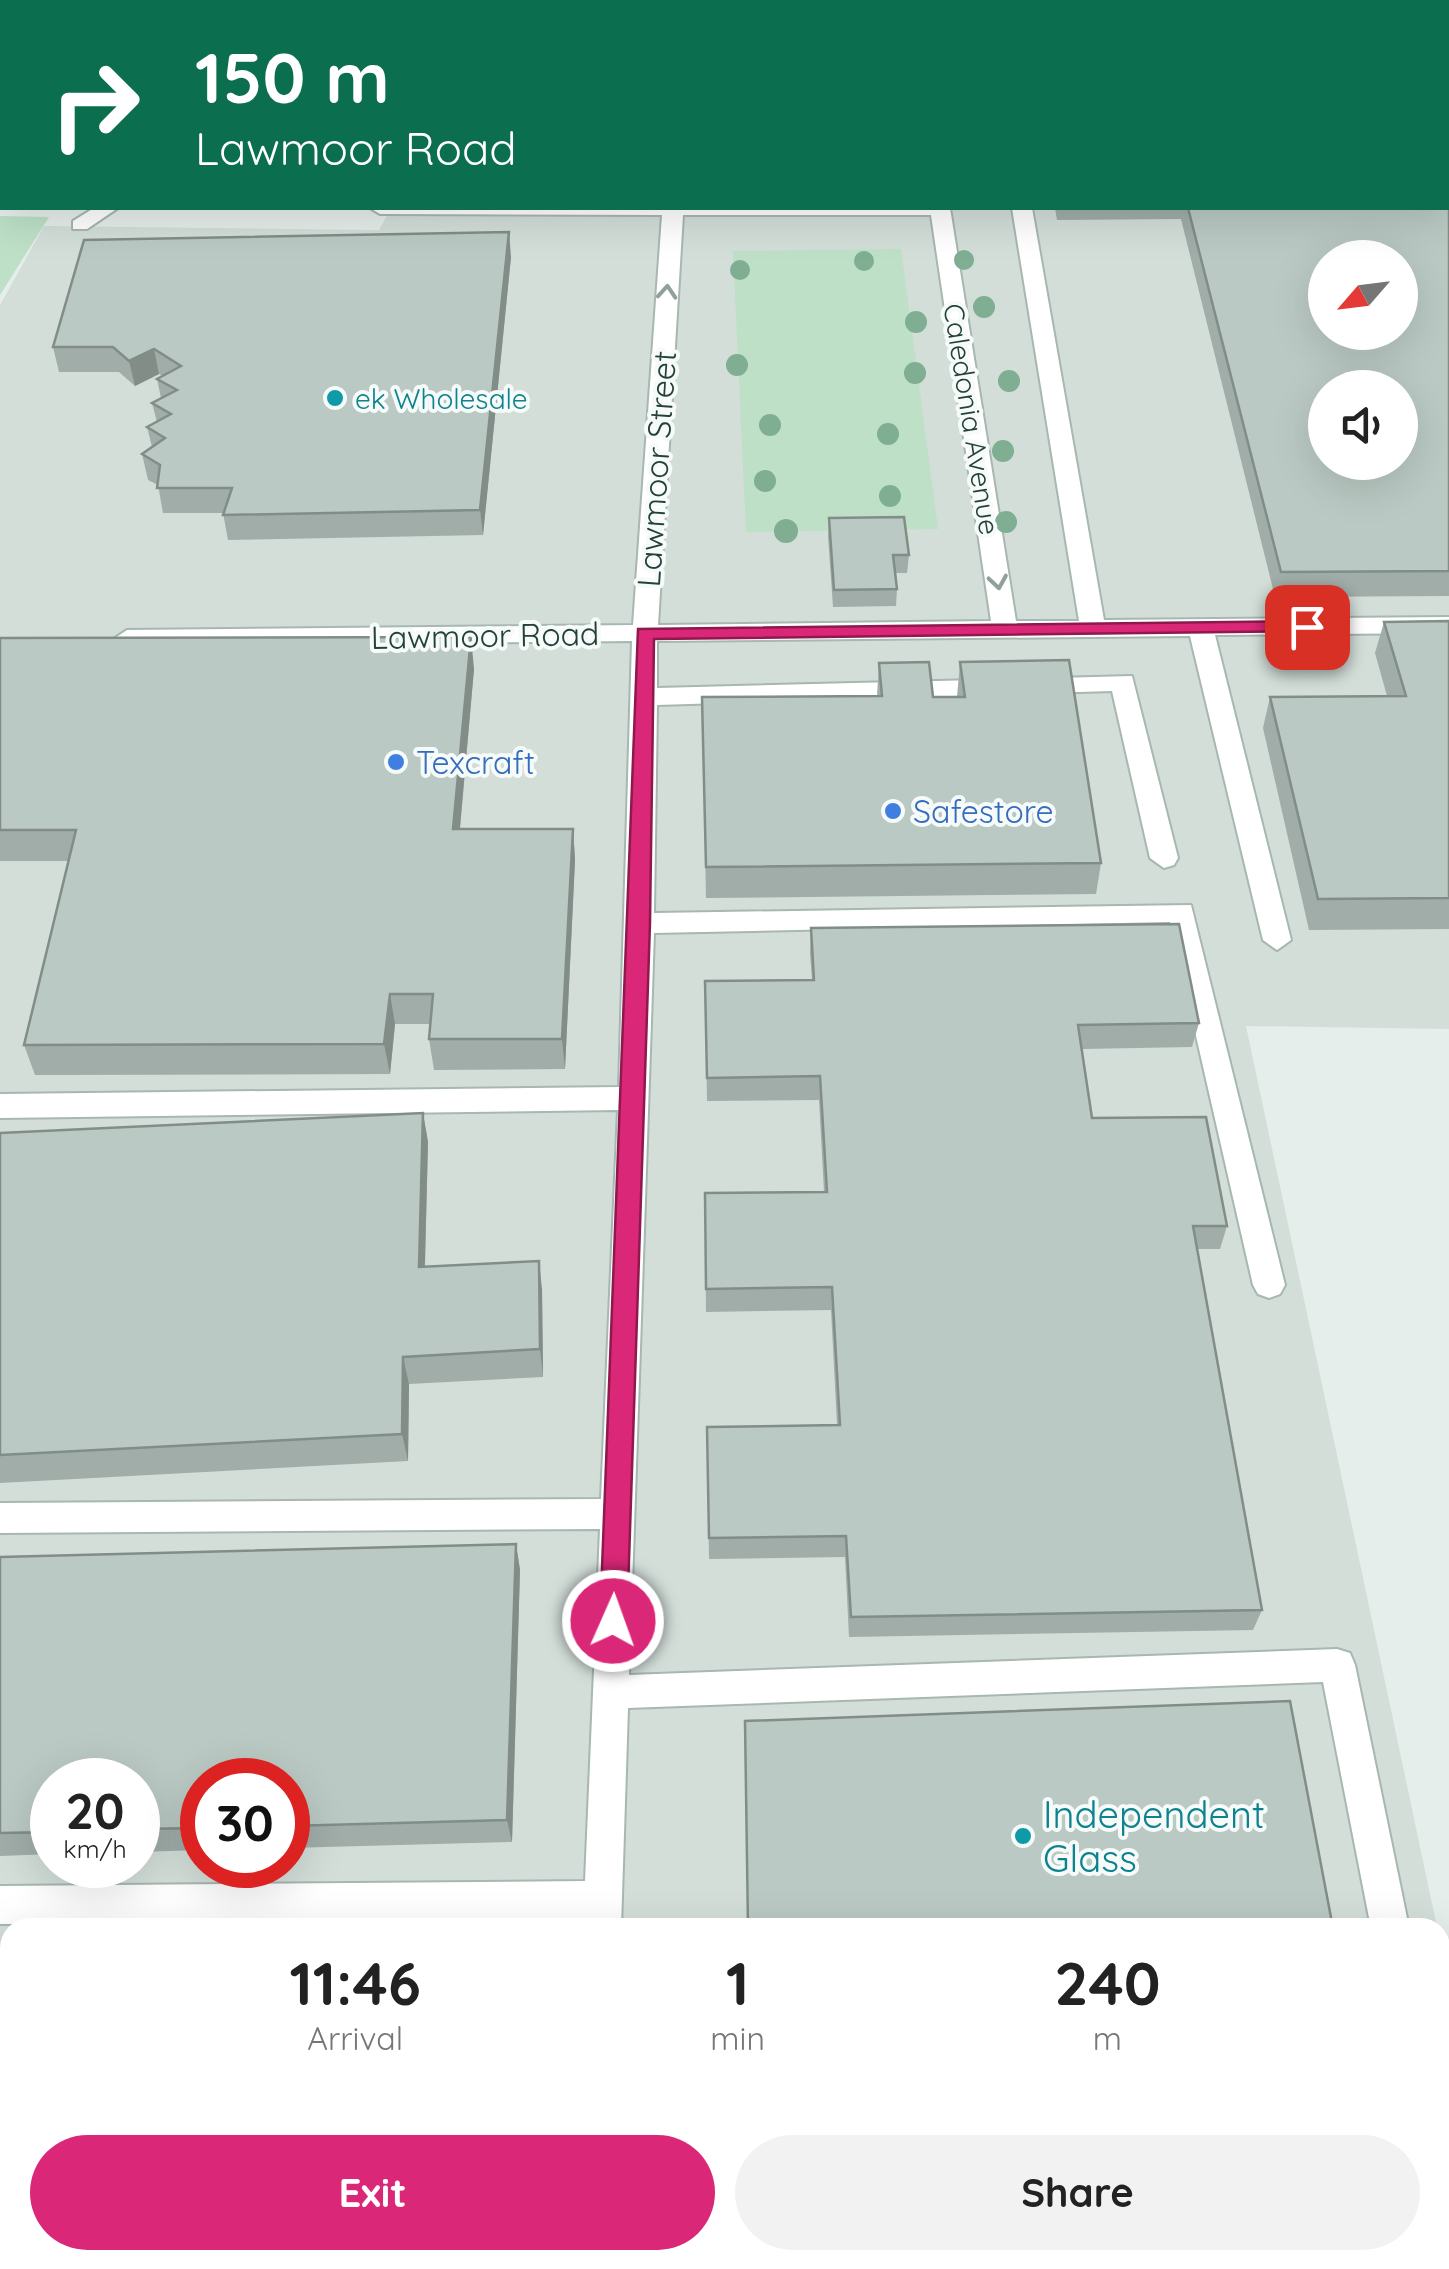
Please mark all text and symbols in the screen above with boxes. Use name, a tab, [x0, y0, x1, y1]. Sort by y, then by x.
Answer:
text: 150 m	[195, 33, 390, 121]
icon: right	[30, 40, 160, 170]
text: Lawmoor Road	[195, 120, 516, 176]
north arrow	[1308, 240, 1418, 350]
map controls	[1308, 240, 1418, 480]
one-way arrow	[656, 283, 677, 299]
street label: Caledonia Avenue	[936, 301, 1008, 537]
street label: Lawmoor Street	[628, 350, 684, 588]
button: sound	[1308, 370, 1418, 480]
place label: ek Wholesale	[355, 381, 528, 416]
marker: ek Wholesale	[324, 387, 346, 409]
one-way arrow	[986, 574, 1007, 590]
pin	[1265, 585, 1350, 670]
icon: arrive	[1280, 600, 1335, 655]
street label: Lawmoor Road	[370, 613, 600, 657]
place label: Texcraft	[416, 742, 535, 782]
marker: Texcraft	[385, 751, 407, 773]
place label: Safestore	[913, 791, 1054, 831]
marker: Safestore	[882, 800, 904, 822]
position arrow	[561, 1569, 665, 1673]
speed limit sign: 30	[180, 1758, 310, 1888]
text: 20	[65, 1779, 125, 1842]
place label: Independent Glass	[1043, 1790, 1265, 1882]
marker: Independent Glass	[1012, 1825, 1034, 1847]
text: km/h	[63, 1833, 127, 1864]
text: 11:46	[289, 1945, 421, 2020]
text: 1	[726, 1945, 749, 2020]
text: 240	[1054, 1945, 1161, 2020]
text: Arrival	[307, 2018, 403, 2058]
text: min	[710, 2018, 765, 2058]
text: m	[1093, 2018, 1122, 2058]
button: Exit	[30, 2135, 715, 2250]
button: Share	[735, 2135, 1420, 2250]

